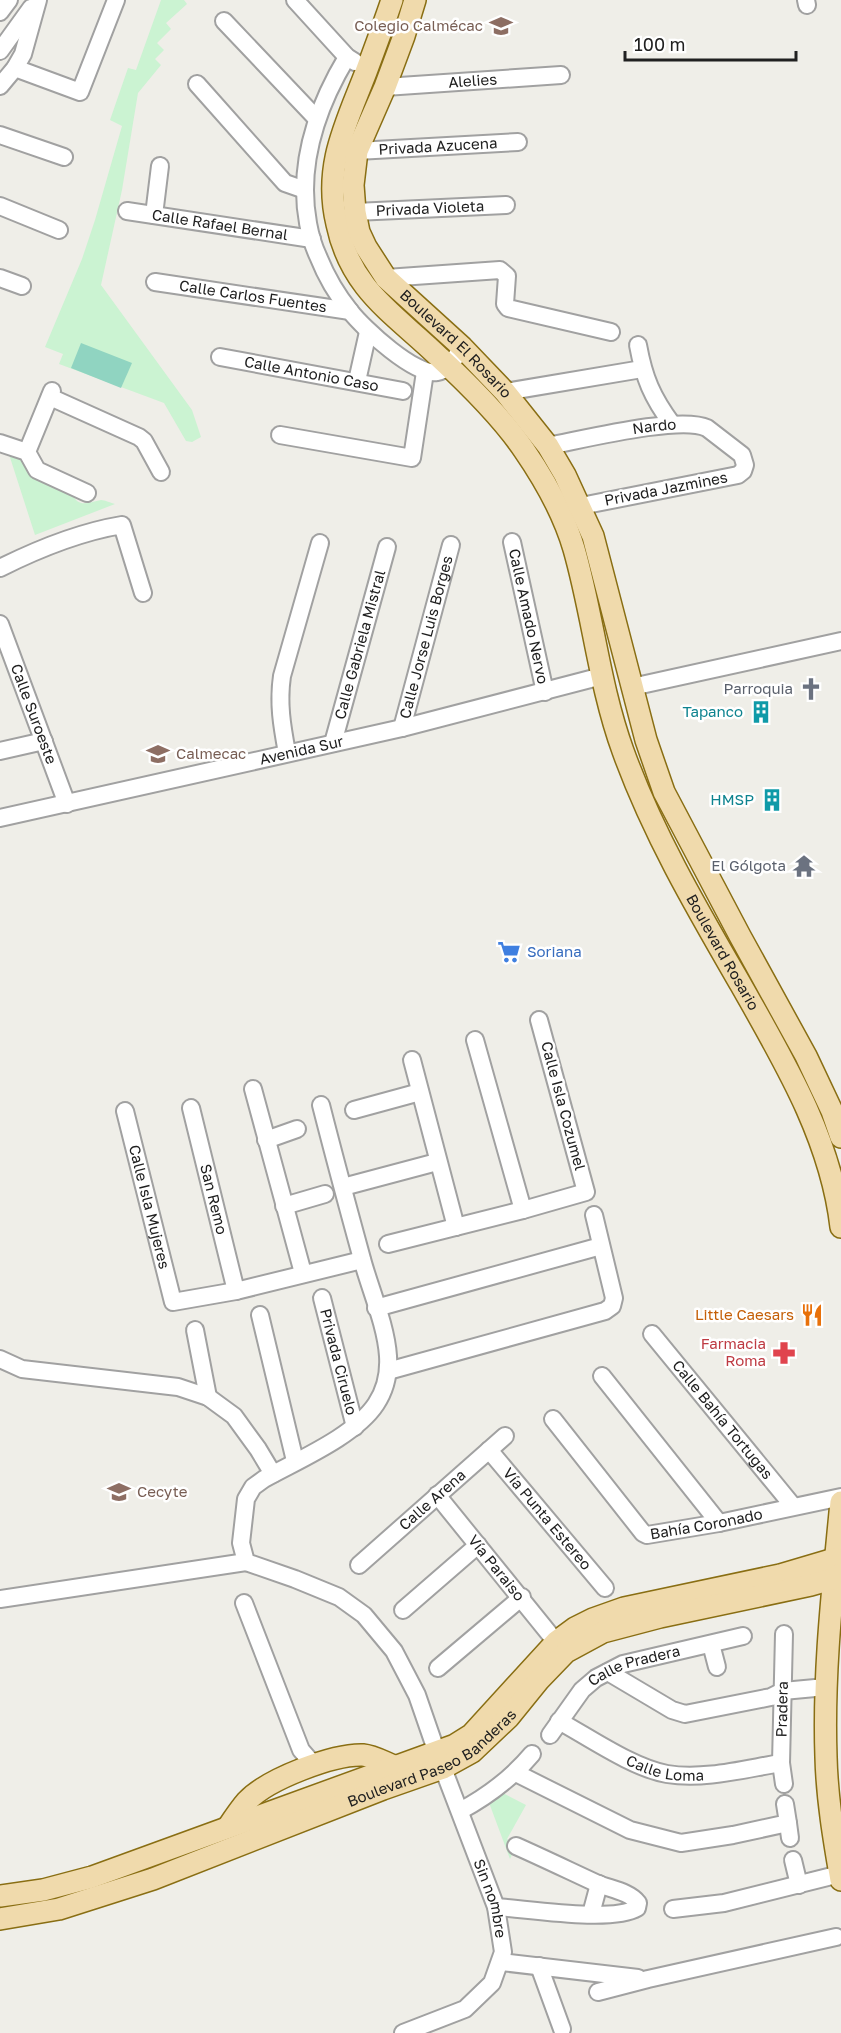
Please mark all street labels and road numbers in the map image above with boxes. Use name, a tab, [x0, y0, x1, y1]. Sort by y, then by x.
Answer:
street label: Alelies	[448, 69, 498, 91]
street label: Privada Azucena	[378, 133, 498, 158]
street label: Privada Violeta	[375, 196, 485, 219]
street label: Calle Rafael Bernal	[151, 205, 289, 243]
street label: Calle Carlos Fuentes	[178, 276, 328, 315]
street label: Boulevard El Rosario	[397, 285, 516, 401]
street label: Calle Antonio Caso	[243, 352, 380, 394]
street label: Nardo	[631, 414, 677, 437]
street label: Privada Jazmines	[603, 467, 729, 509]
street label: Calle Amado Nervo	[506, 547, 553, 685]
street label: Calle Jorse Luis Borges	[395, 553, 456, 720]
street label: Calle Gabriela Mistral	[330, 567, 388, 721]
street label: Calle Suroeste	[8, 661, 61, 766]
street label: Avenida Sur	[258, 731, 345, 768]
street label: Boulevard Rosario	[683, 891, 763, 1013]
street label: Calle Isla Cozumel	[538, 1039, 590, 1172]
street label: Calle Isla Mujeres	[126, 1143, 174, 1271]
street label: San Remo	[197, 1162, 232, 1236]
street label: Privada Ciruelo	[317, 1307, 362, 1417]
street label: Calle Bahía Tortugas	[669, 1356, 777, 1482]
street label: Vía Punta Estereo	[500, 1464, 596, 1573]
street label: Calle Arena	[395, 1465, 469, 1534]
street label: Bahía Coronado	[649, 1504, 764, 1542]
street label: Vía Paraiso	[465, 1531, 529, 1604]
street label: Calle Pradera	[583, 1641, 682, 1689]
street label: Pradera	[772, 1681, 791, 1737]
street label: Boulevard Paseo Banderas	[345, 1705, 520, 1810]
street label: Calle Loma	[624, 1751, 704, 1784]
street label: Sin nombre	[470, 1856, 511, 1939]

